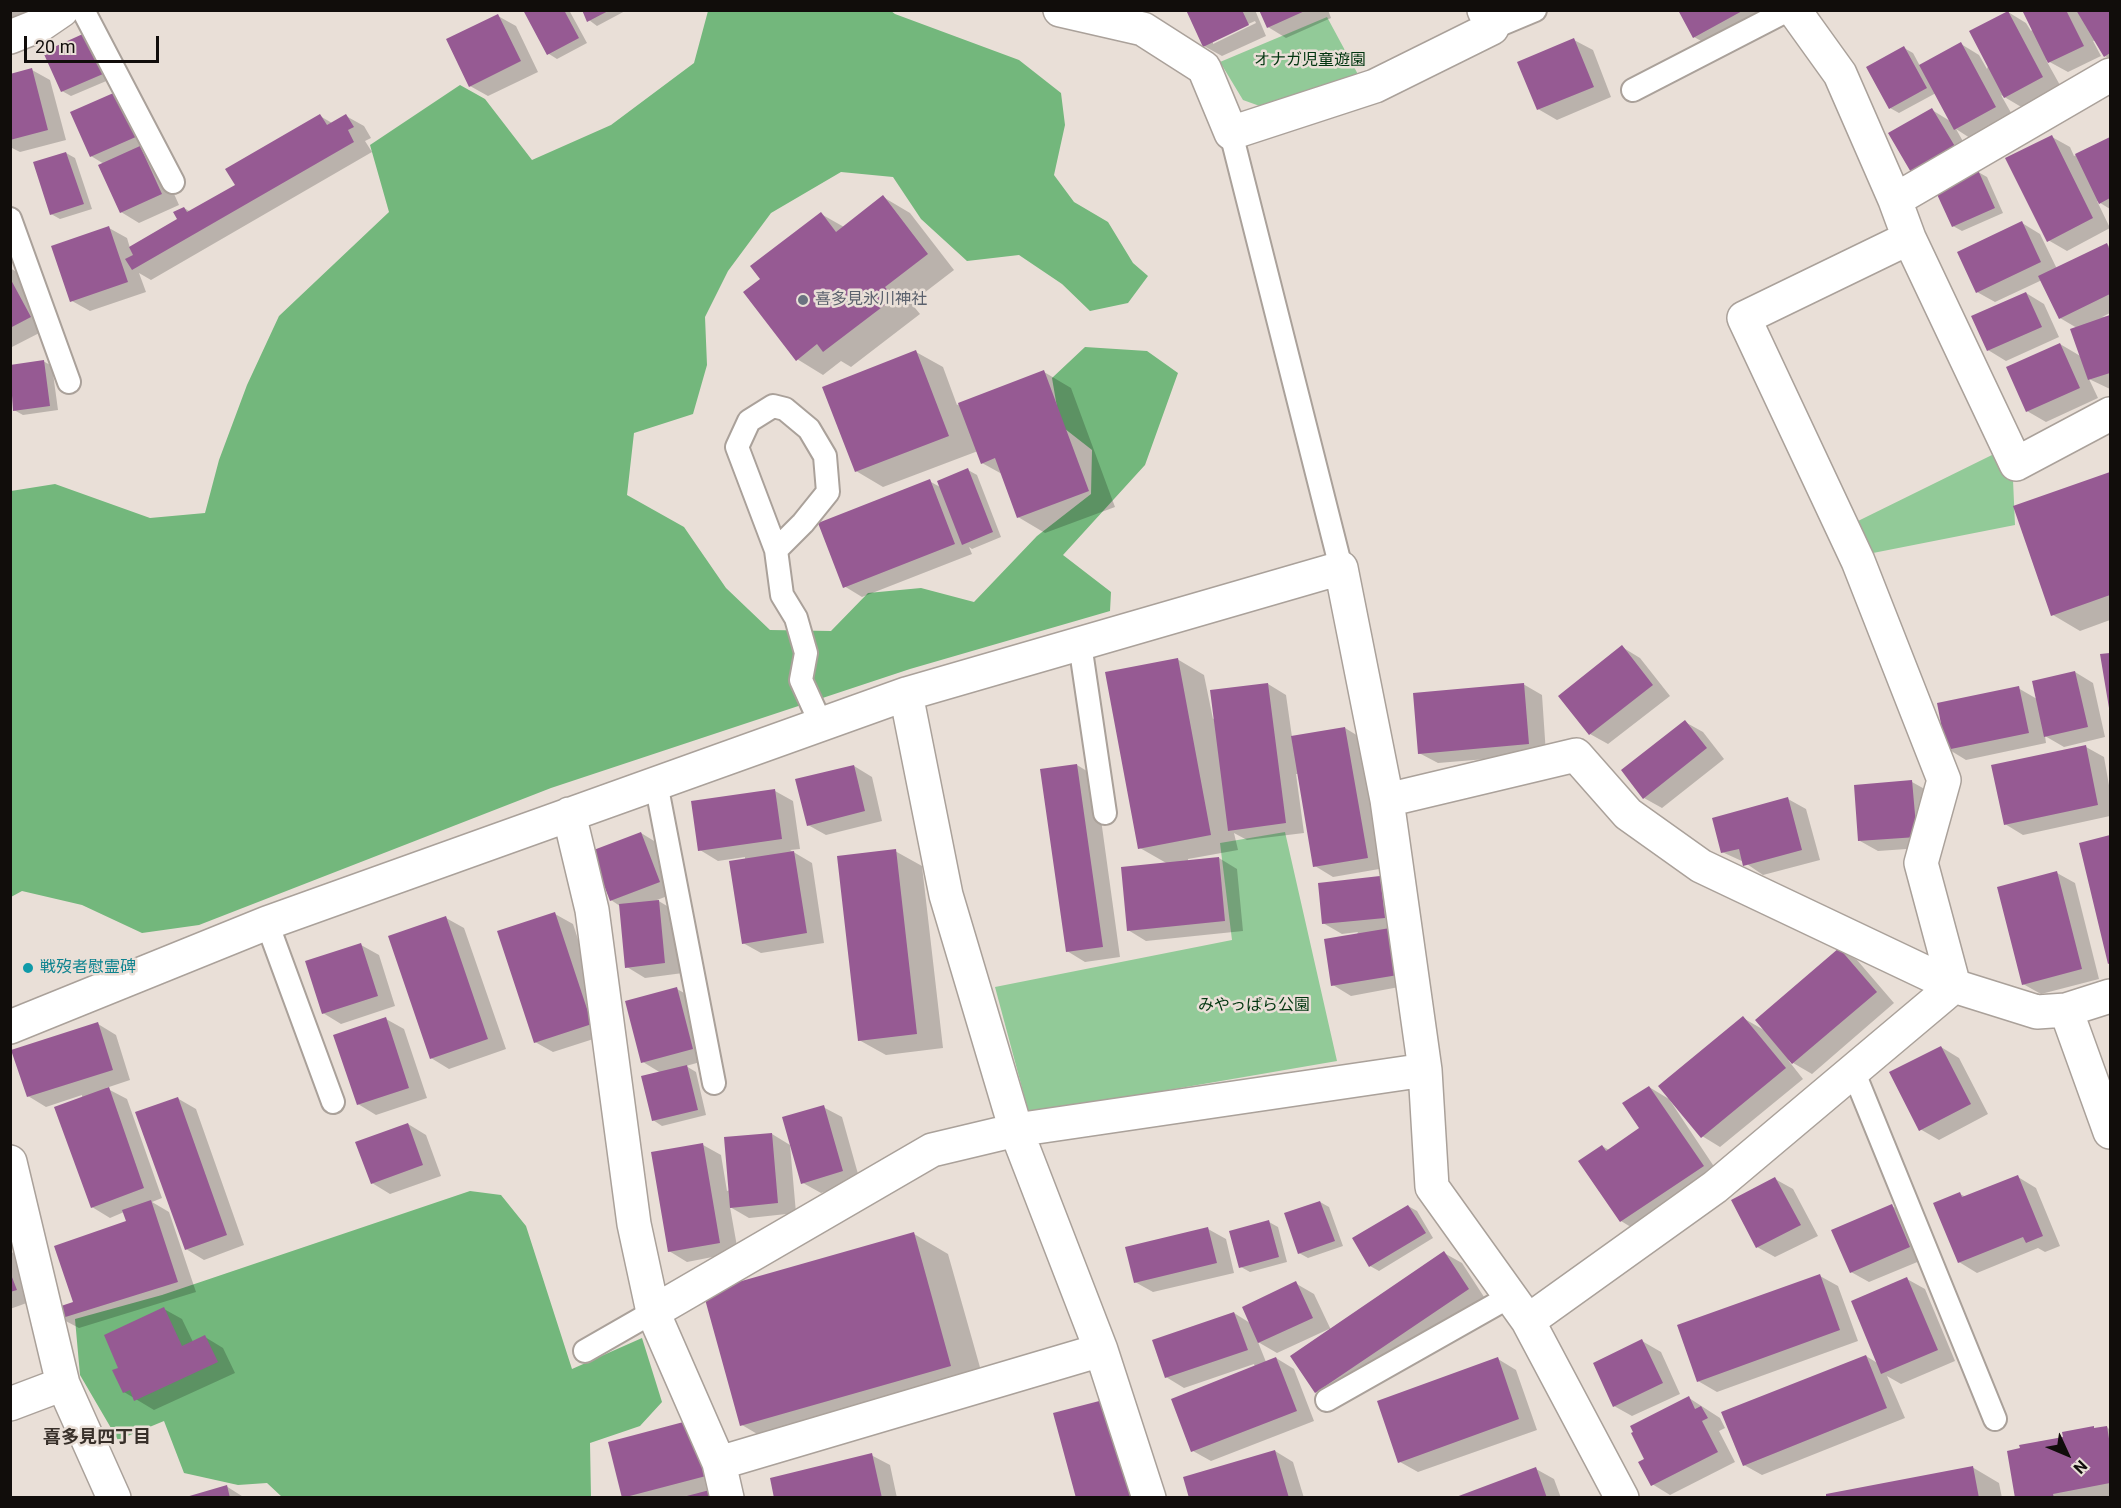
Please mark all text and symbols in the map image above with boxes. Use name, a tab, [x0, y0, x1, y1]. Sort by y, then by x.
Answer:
scale bar	[27, 24, 162, 62]
text: 20 m	[35, 36, 75, 57]
park label: オナガ児童遊園	[1254, 51, 1366, 71]
place label: 喜多見氷川神社	[815, 290, 927, 310]
marker: 喜多見氷川神社	[796, 293, 810, 307]
place label: 戦歿者慰霊碑	[40, 958, 136, 978]
marker: 戦歿者慰霊碑	[21, 961, 35, 975]
park label: みやっぱら公園	[1198, 996, 1310, 1016]
north arrow	[2037, 1424, 2097, 1484]
district label: 喜多見四丁目	[43, 1427, 151, 1449]
text: N	[2070, 1456, 2091, 1478]

